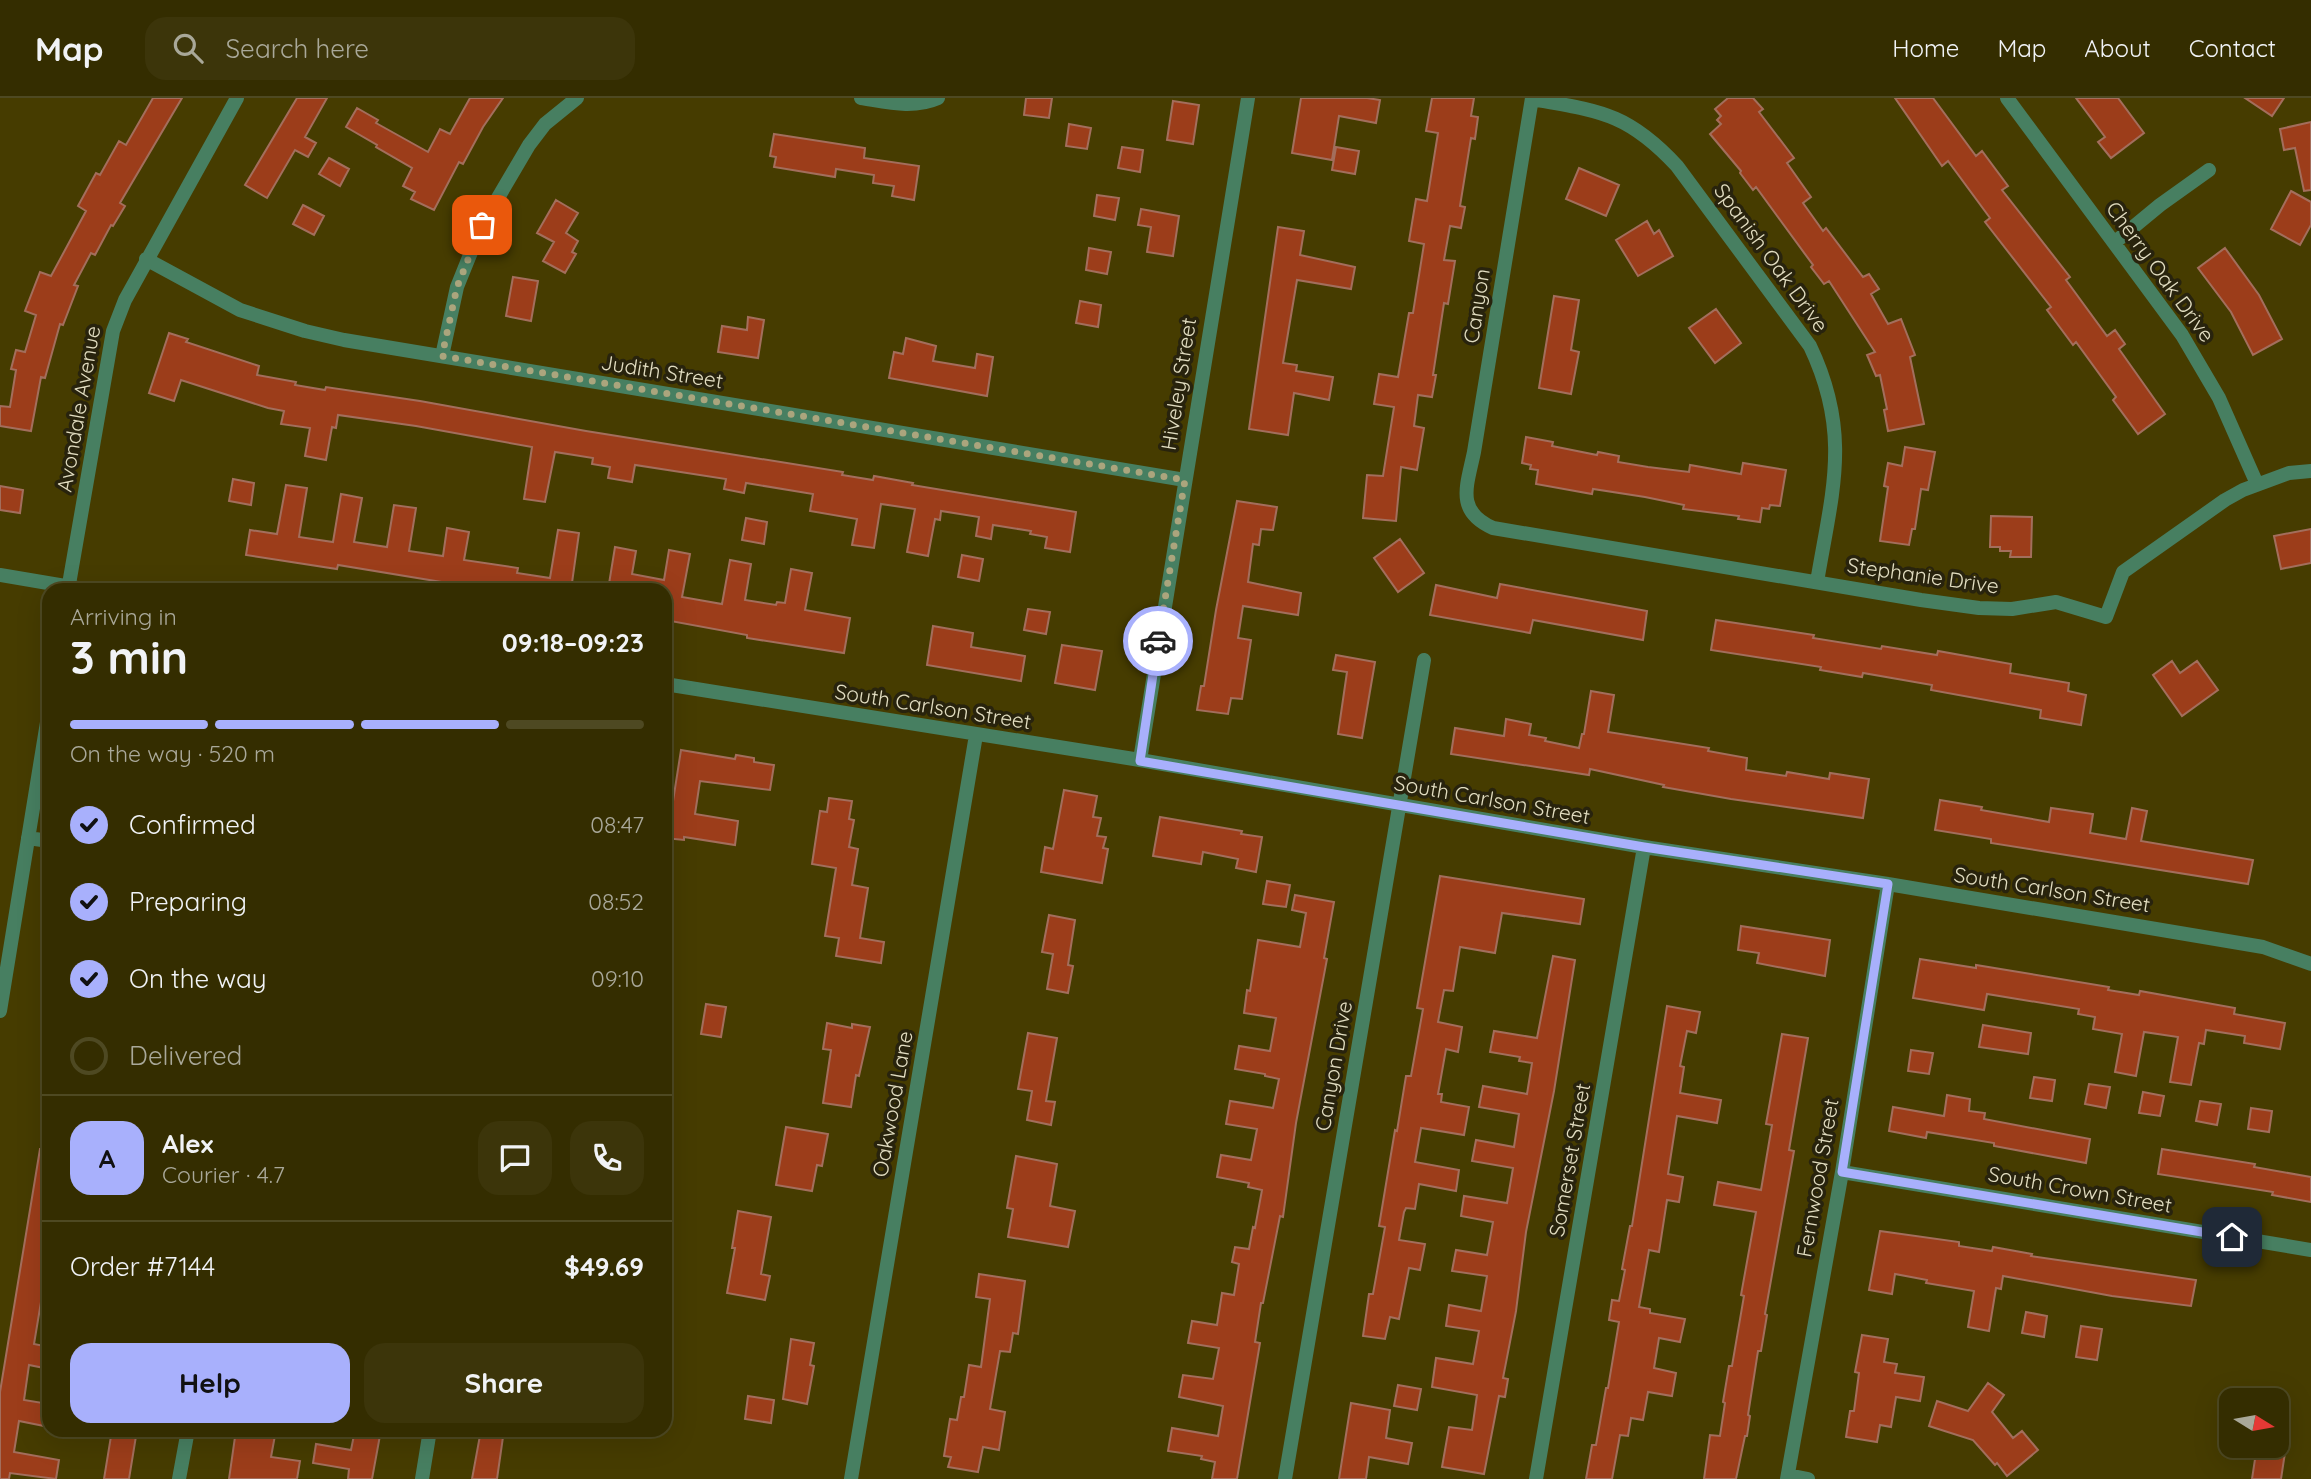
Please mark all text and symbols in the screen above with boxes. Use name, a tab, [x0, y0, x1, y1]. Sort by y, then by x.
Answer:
search box	[145, 17, 635, 80]
text: Map	[35, 28, 103, 69]
icon: search	[169, 29, 207, 67]
text: Search here	[225, 32, 369, 65]
text: Home	[1892, 33, 1959, 63]
text: Map	[1997, 33, 2046, 63]
text: About	[2084, 33, 2151, 63]
text: Contact	[2189, 33, 2276, 63]
street label: Spanish Oak Drive	[1709, 178, 1835, 337]
pin	[452, 195, 512, 255]
street label: Cherry Oak Drive	[2101, 196, 2221, 347]
icon: bag	[463, 206, 501, 244]
street label: Canyon	[1457, 267, 1495, 345]
street label: Hiveley Street	[1155, 316, 1201, 452]
street label: Avondale Avenue	[51, 324, 105, 494]
street label: Judith Street	[599, 349, 725, 394]
street label: Stephanie Drive	[1846, 552, 2001, 599]
text: Arriving in	[70, 602, 177, 631]
courier	[1123, 606, 1193, 676]
icon: car	[1139, 622, 1177, 660]
text: 09:18–09:23	[502, 626, 644, 659]
text: 3 min	[70, 628, 188, 686]
street label: South Carlson Street	[833, 678, 1033, 734]
text: On the way · 520 m	[70, 739, 275, 768]
street label: South Carlson Street	[1392, 769, 1592, 829]
icon: check	[70, 806, 108, 844]
text: Confirmed	[129, 808, 256, 841]
text: 08:47	[590, 810, 644, 839]
street label: South Carlson Street	[1952, 861, 2152, 917]
icon: check	[70, 883, 108, 921]
text: Preparing	[129, 885, 247, 918]
text: 08:52	[588, 887, 644, 916]
icon: check	[70, 960, 108, 998]
text: On the way	[129, 962, 267, 995]
text: 09:10	[591, 964, 644, 993]
street label: Canyon Drive	[1309, 999, 1357, 1133]
street label: Oakwood Lane	[866, 1029, 918, 1179]
text: Delivered	[129, 1039, 242, 1072]
street label: Somerset Street	[1543, 1081, 1595, 1239]
street label: Fernwood Street	[1790, 1096, 1844, 1259]
button: chat	[478, 1121, 552, 1195]
button: phone	[570, 1121, 644, 1195]
text: Alex	[162, 1127, 213, 1160]
text: A	[99, 1142, 115, 1175]
text: Courier · 4.7	[162, 1160, 285, 1189]
street label: South Crown Street	[1986, 1160, 2174, 1218]
pin	[2202, 1207, 2262, 1267]
icon: home	[2213, 1218, 2251, 1256]
text: Order #7144	[70, 1250, 215, 1283]
text: $49.69	[564, 1250, 644, 1283]
button: Help	[70, 1343, 350, 1423]
button: Share	[364, 1343, 644, 1423]
north arrow	[2219, 1388, 2289, 1458]
map controls	[2219, 1388, 2289, 1458]

